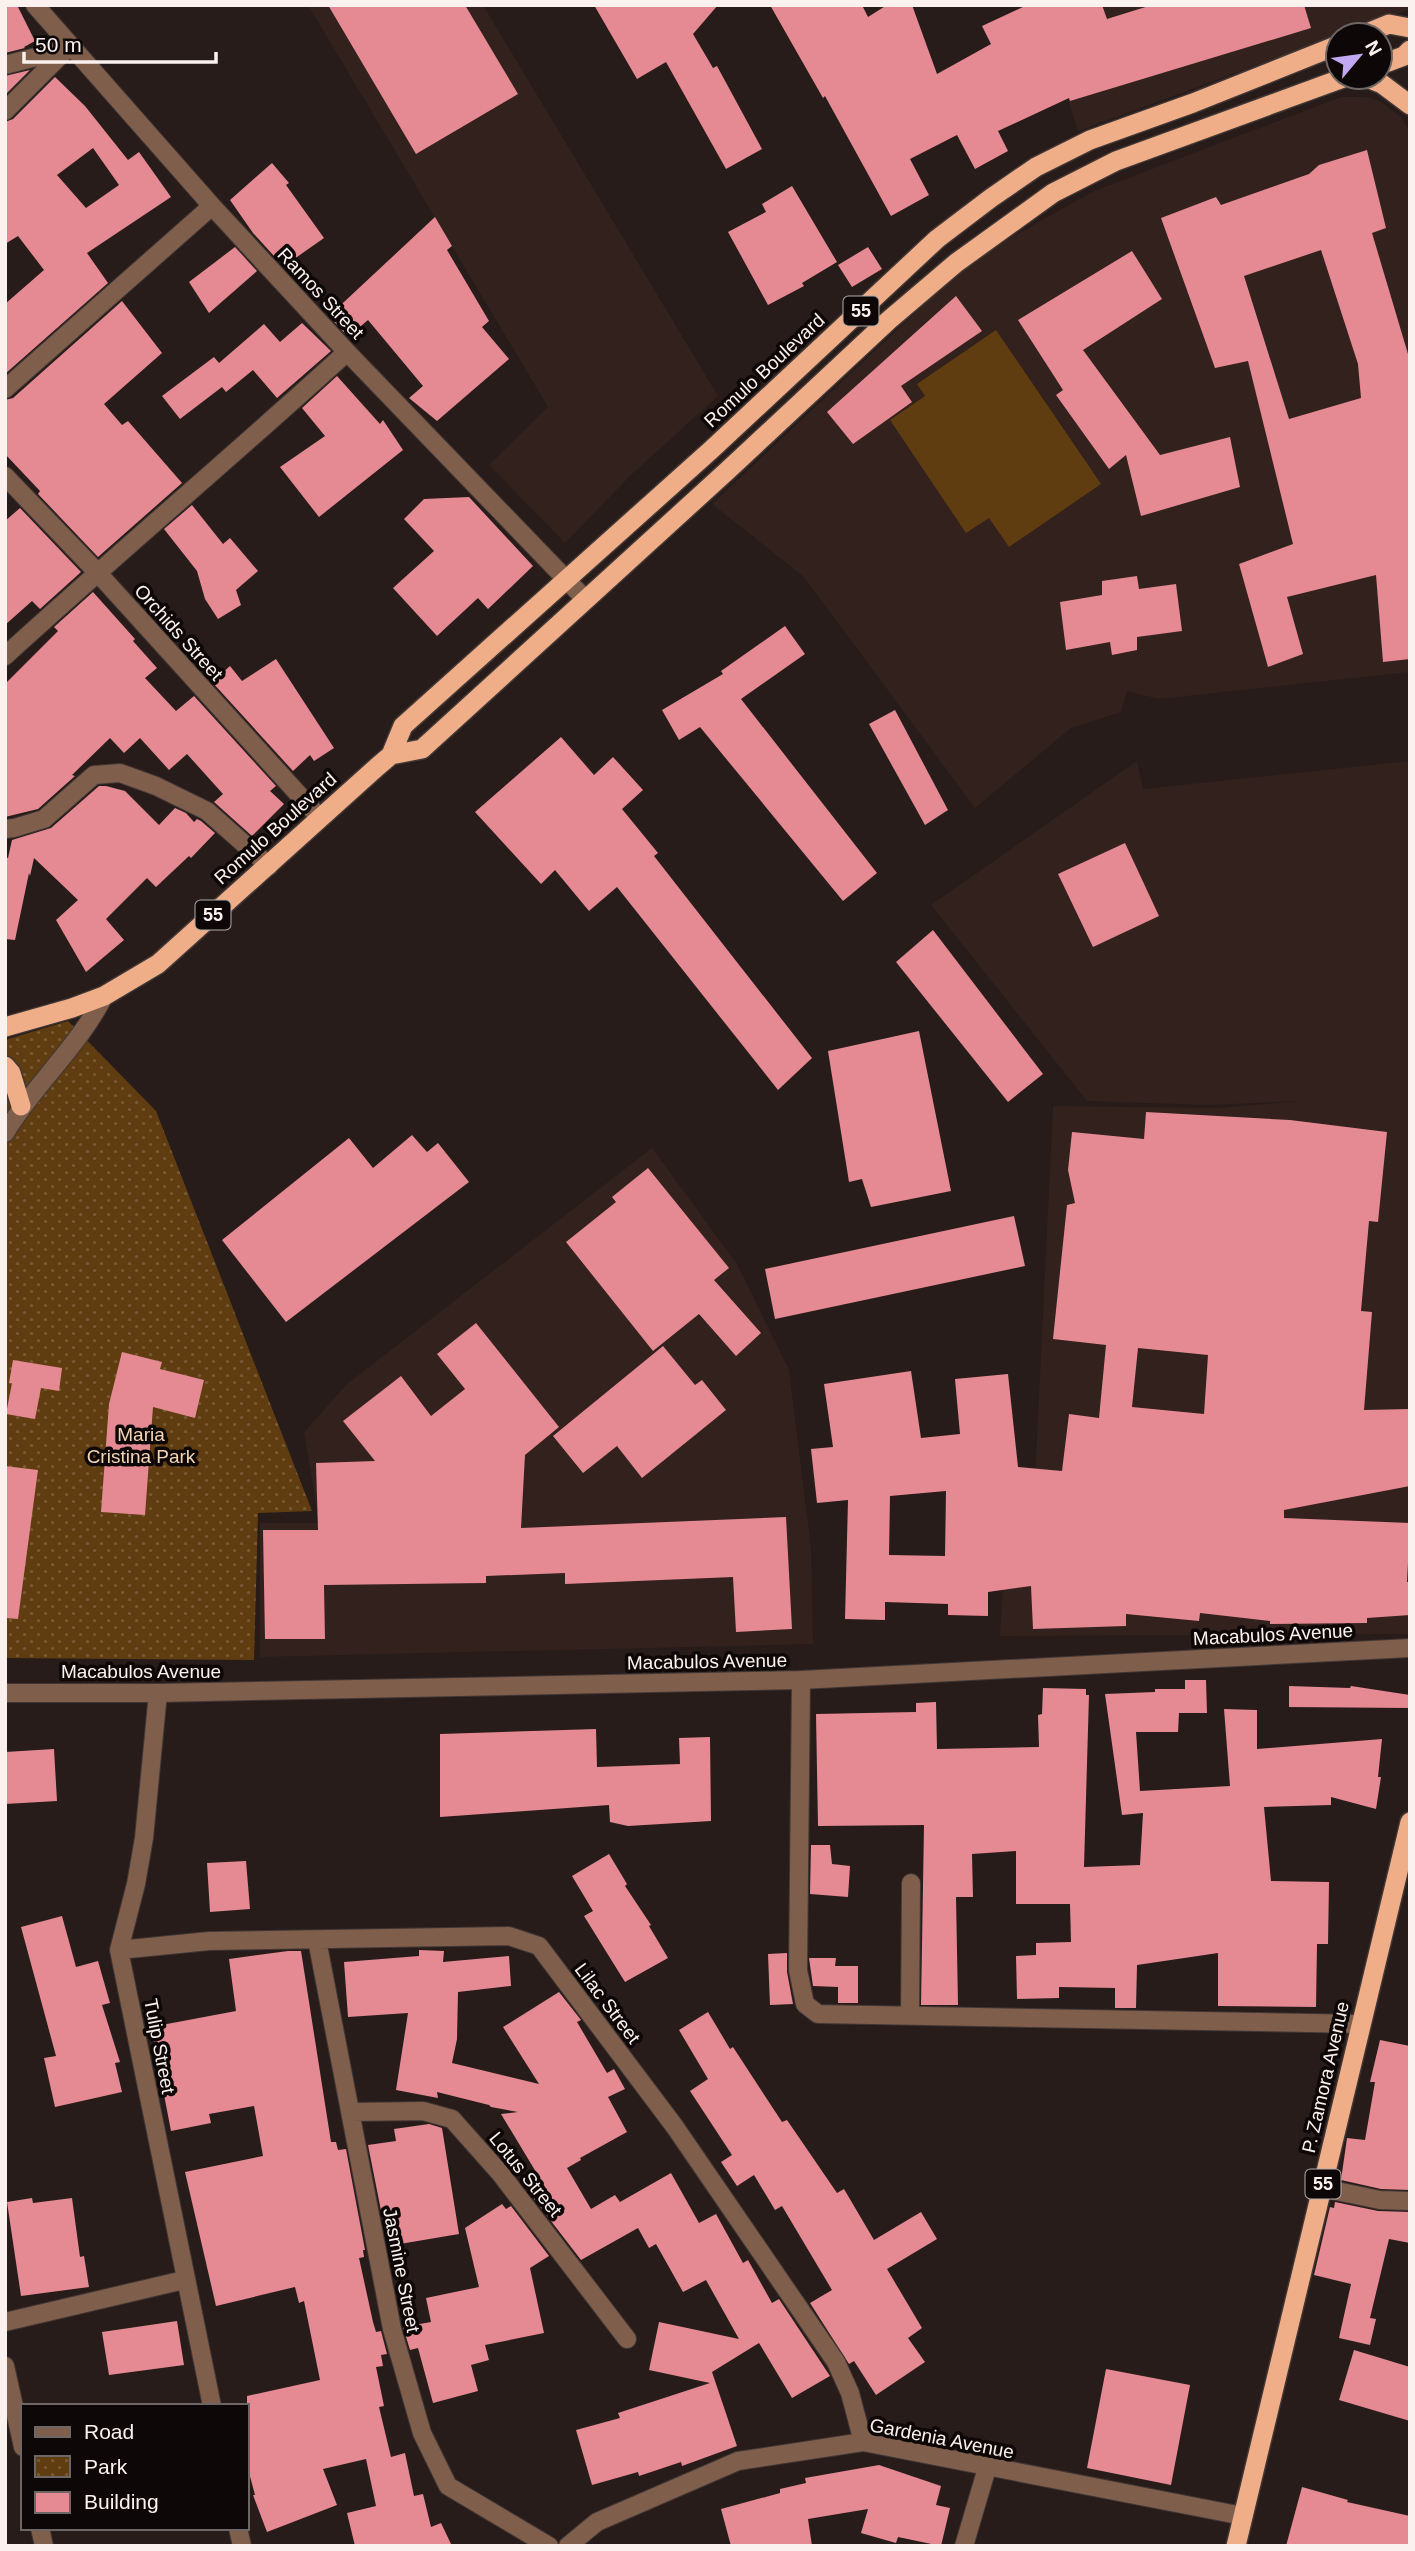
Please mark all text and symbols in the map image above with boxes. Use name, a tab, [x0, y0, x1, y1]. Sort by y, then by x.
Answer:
scale bar	[24, 21, 217, 65]
north arrow	[1324, 21, 1394, 91]
text: 50 m	[35, 33, 82, 56]
text: N	[1361, 37, 1386, 59]
street label: Ramos Street	[273, 244, 368, 344]
road number: 55	[844, 296, 878, 326]
street label: Romulo Boulevard	[700, 309, 829, 431]
street label: Orchids Street	[130, 580, 228, 685]
street label: Romulo Boulevard	[210, 768, 340, 888]
road number: 55	[196, 900, 230, 930]
park label: Maria Cristina Park	[87, 1424, 196, 1467]
street label: Macabulos Avenue	[1192, 1620, 1354, 1649]
street label: Macabulos Avenue	[627, 1650, 787, 1673]
street label: Macabulos Avenue	[61, 1661, 221, 1682]
street label: Lilac Street	[571, 1959, 645, 2048]
street label: Tulip Street	[140, 1997, 179, 2096]
street label: P. Zamora Avenue	[1298, 1999, 1353, 2155]
street label: Lotus Street	[485, 2128, 566, 2221]
road number: 55	[1306, 2170, 1340, 2198]
street label: Jasmine Street	[379, 2206, 424, 2335]
legend	[21, 2404, 248, 2530]
street label: Gardenia Avenue	[868, 2414, 1016, 2463]
text: Road	[84, 2420, 134, 2443]
text: Park	[84, 2455, 128, 2478]
text: Building	[84, 2490, 159, 2513]

